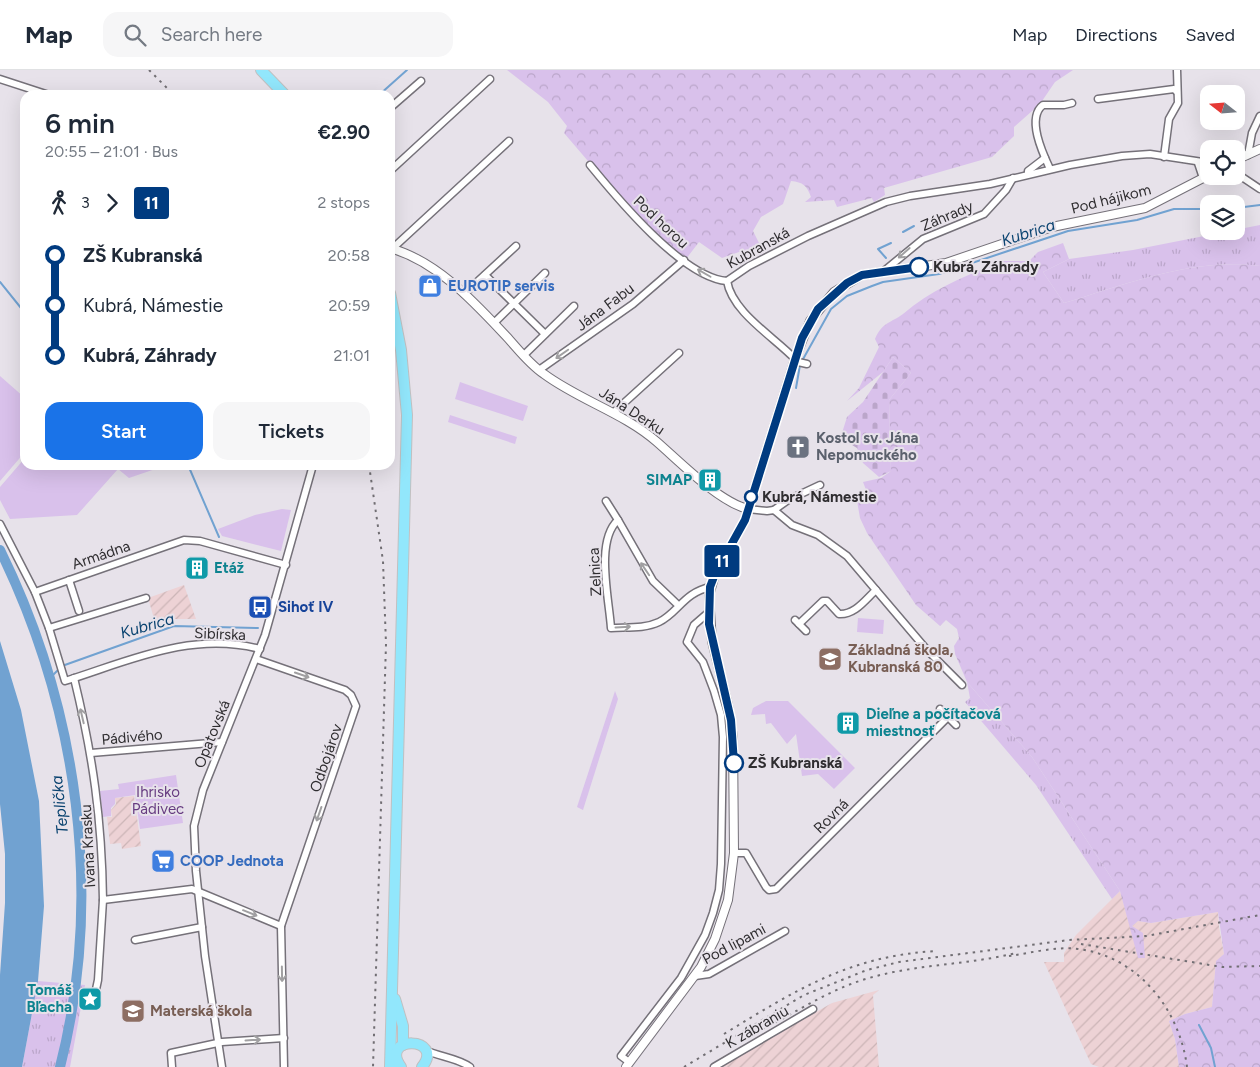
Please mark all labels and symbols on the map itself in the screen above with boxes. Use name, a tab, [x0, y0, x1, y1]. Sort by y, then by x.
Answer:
north arrow	[1200, 85, 1245, 130]
street label: Pod hájikom	[1069, 180, 1153, 218]
street label: Pod horou	[630, 192, 692, 252]
street label: Záhrady	[918, 197, 976, 235]
water label: Kubrica	[999, 215, 1057, 250]
street label: Kubranská	[723, 223, 793, 273]
one-way arrow	[898, 248, 911, 259]
marker: Kubrá, Záhrady	[909, 257, 929, 277]
place label: Kubrá, Záhrady	[933, 258, 1039, 276]
one-way arrow	[698, 268, 712, 278]
shop icon: EUROTIP servis	[417, 273, 443, 299]
place label: EUROTIP servis	[448, 277, 555, 295]
street label: Jána Fabu	[572, 279, 638, 335]
one-way arrow	[555, 349, 569, 359]
street label: Jána Derku	[596, 383, 668, 439]
place label: Kostol sv. Jána Nepomuckého	[816, 429, 918, 464]
church icon: Kostol sv. Jána Nepomuckého	[785, 434, 811, 460]
building icon: SIMAP	[697, 467, 723, 493]
place label: SIMAP	[646, 471, 692, 489]
place label: Kubrá, Námestie	[762, 488, 877, 506]
marker: Kubrá, Námestie	[744, 490, 758, 504]
street label: Armádna	[69, 537, 133, 573]
line badge: 11	[700, 545, 744, 577]
street label: Zelnica	[585, 547, 605, 597]
building icon: Etáž	[184, 555, 210, 581]
place label: Etáž	[214, 559, 244, 577]
one-way arrow	[640, 563, 650, 577]
bus stop icon: Sihoť IV	[247, 594, 273, 620]
place label: Sihoť IV	[278, 598, 334, 616]
water label: Kubrica	[118, 609, 176, 642]
one-way arrow	[615, 622, 631, 631]
street label: Sibírska	[194, 624, 246, 644]
place label: Základná škola, Kubranská 80	[848, 641, 953, 676]
school or university icon: Základná škola, Kubranská 80	[817, 646, 843, 672]
one-way arrow	[294, 670, 310, 680]
street label: Opatovská	[190, 697, 234, 771]
place label: Dieľne a počítačová miestnosť	[866, 705, 1001, 740]
one-way arrow	[77, 708, 86, 724]
building icon: Dieľne a počítačová miestnosť	[835, 710, 861, 736]
street label: Odbojárov	[306, 721, 346, 794]
street label: Pádivého	[101, 725, 164, 749]
marker: ZŠ Kubranská	[724, 753, 744, 773]
place label: ZŠ Kubranská	[748, 754, 842, 772]
water label: Teplička	[47, 775, 72, 835]
park label: Ihrisko Pádivec	[132, 783, 184, 818]
street label: Rovná	[810, 795, 852, 837]
street label: Ivana Krasku	[77, 804, 99, 888]
one-way arrow	[314, 806, 323, 822]
supermarket icon: COOP Jednota	[150, 848, 176, 874]
place label: COOP Jednota	[180, 852, 284, 870]
one-way arrow	[242, 909, 257, 918]
street label: Pod lipami	[699, 920, 769, 968]
one-way arrow	[277, 966, 287, 982]
place label: Tomáš Bľacha	[26, 981, 72, 1016]
place icon: Tomáš Bľacha	[77, 986, 103, 1012]
school or university icon: Materská škola	[120, 998, 146, 1024]
place label: Materská škola	[150, 1002, 252, 1020]
street label: K zábraniu	[722, 1002, 792, 1052]
one-way arrow	[245, 1035, 261, 1044]

